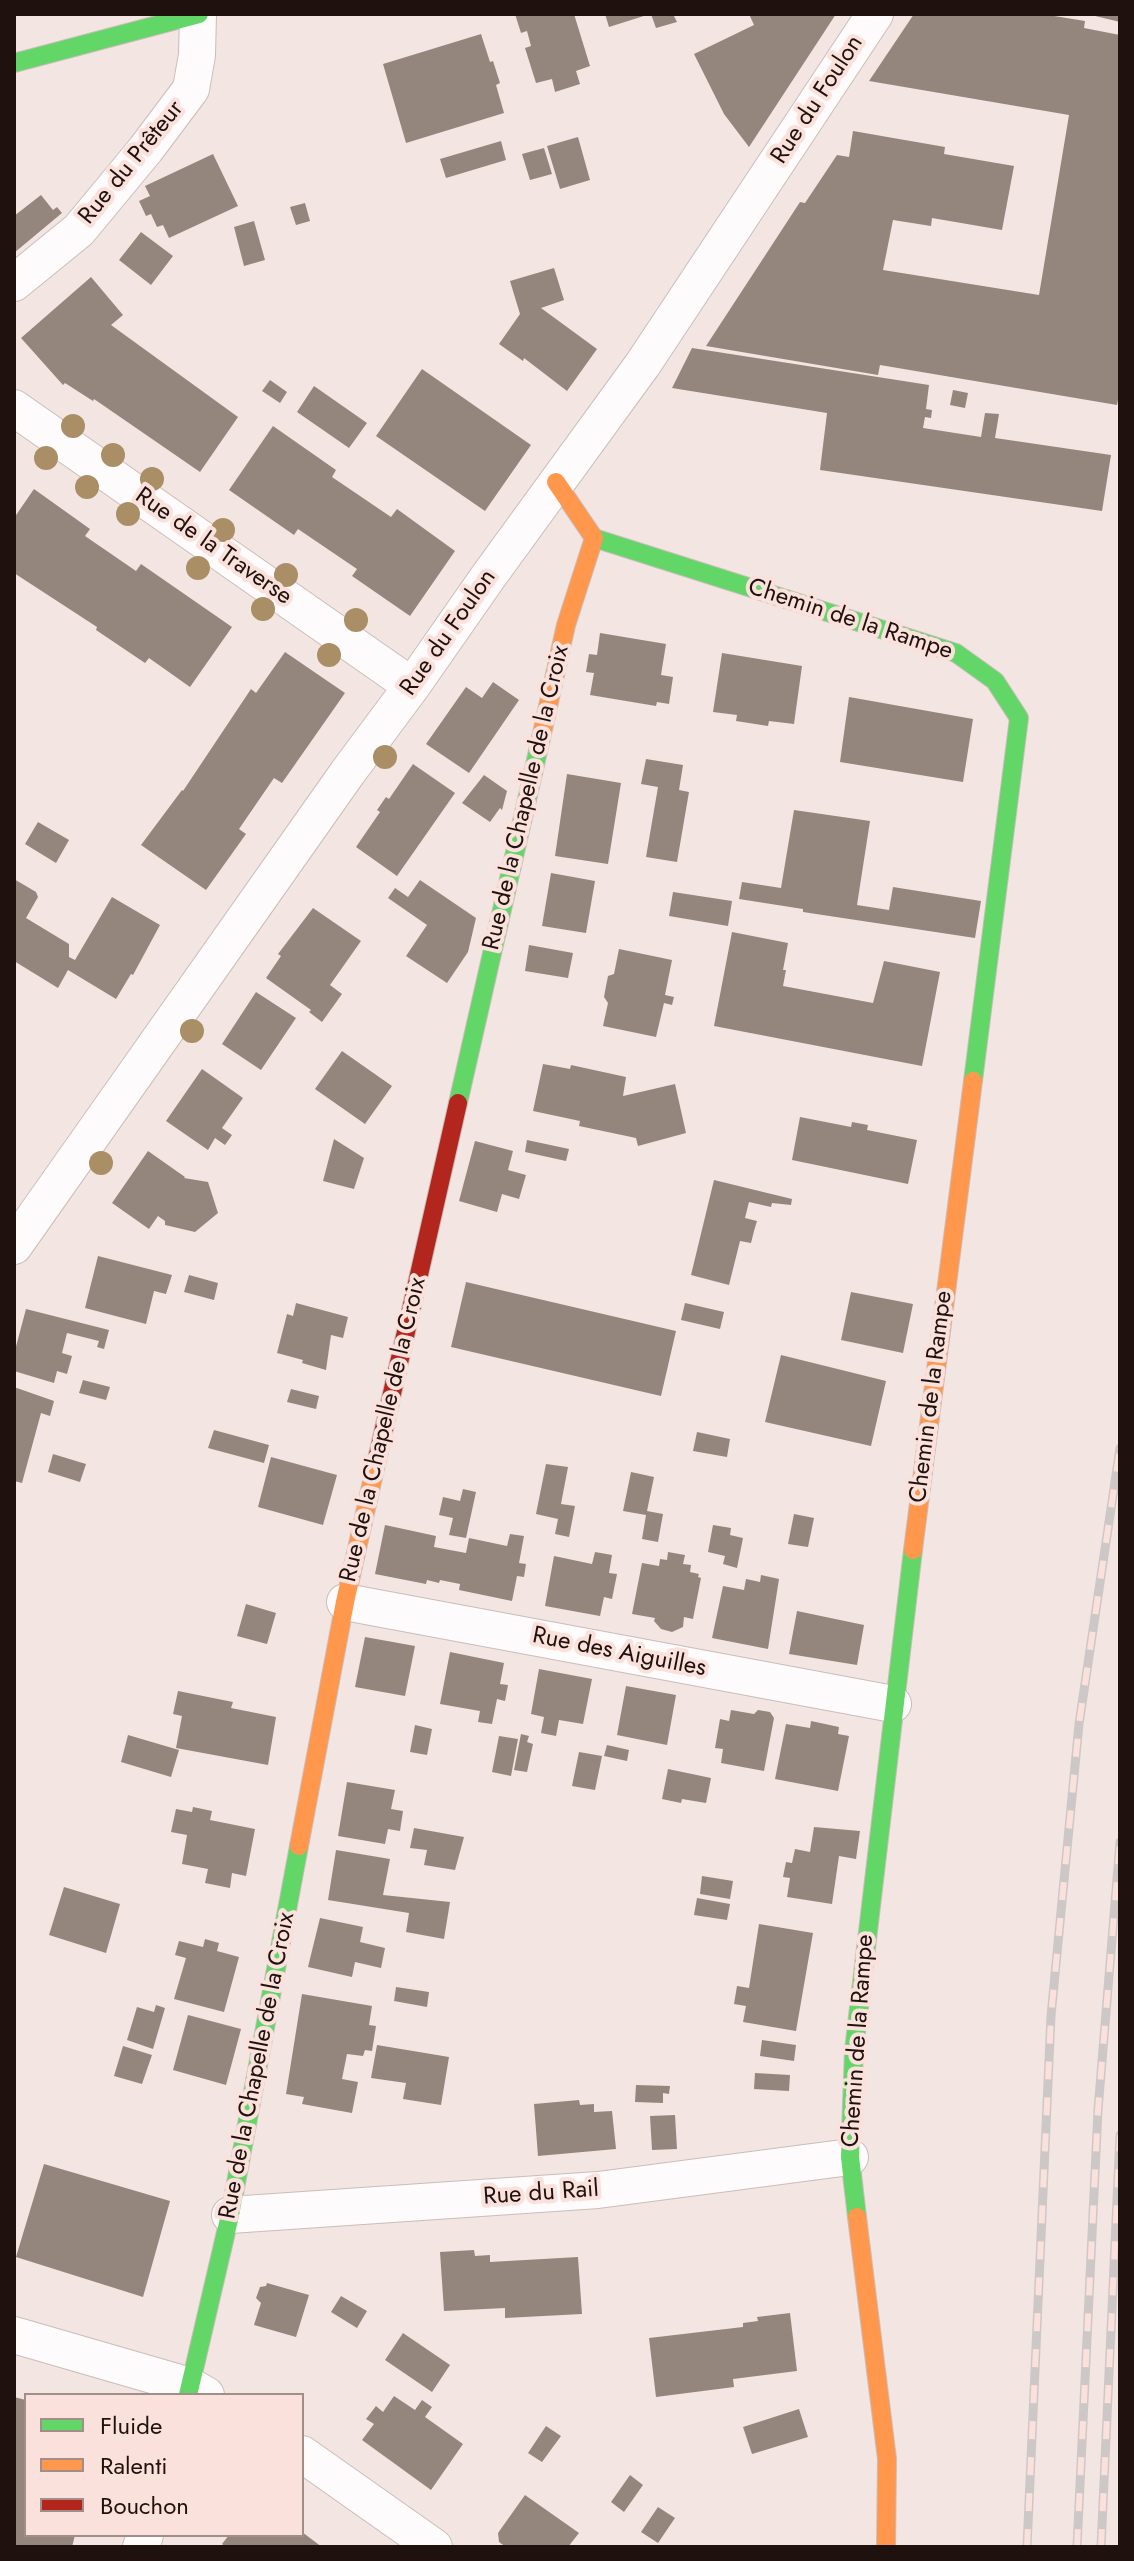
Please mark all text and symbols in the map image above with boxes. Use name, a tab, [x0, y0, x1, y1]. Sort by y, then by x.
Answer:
street label: Rue du Foulon	[766, 30, 870, 170]
street label: Rue du Prêteur	[73, 95, 191, 231]
street label: Rue de la Traverse	[129, 482, 297, 612]
street label: Rue du Foulon	[395, 564, 503, 702]
street label: Chemin de la Rampe	[744, 573, 956, 667]
street label: Rue de la Chapelle de la Croix	[478, 643, 576, 953]
street label: Rue de la Chapelle de la Croix	[335, 1275, 433, 1585]
street label: Chemin de la Rampe	[905, 1289, 959, 1505]
street label: Rue des Aiguilles	[530, 1622, 708, 1684]
street label: Rue de la Chapelle de la Croix	[214, 1910, 302, 2222]
street label: Chemin de la Rampe	[837, 1934, 881, 2148]
street label: Rue du Rail	[482, 2176, 600, 2212]
legend	[24, 2393, 304, 2537]
text: Fluide	[100, 2408, 162, 2443]
text: Ralenti	[100, 2448, 167, 2483]
text: Bouchon	[100, 2488, 189, 2523]

